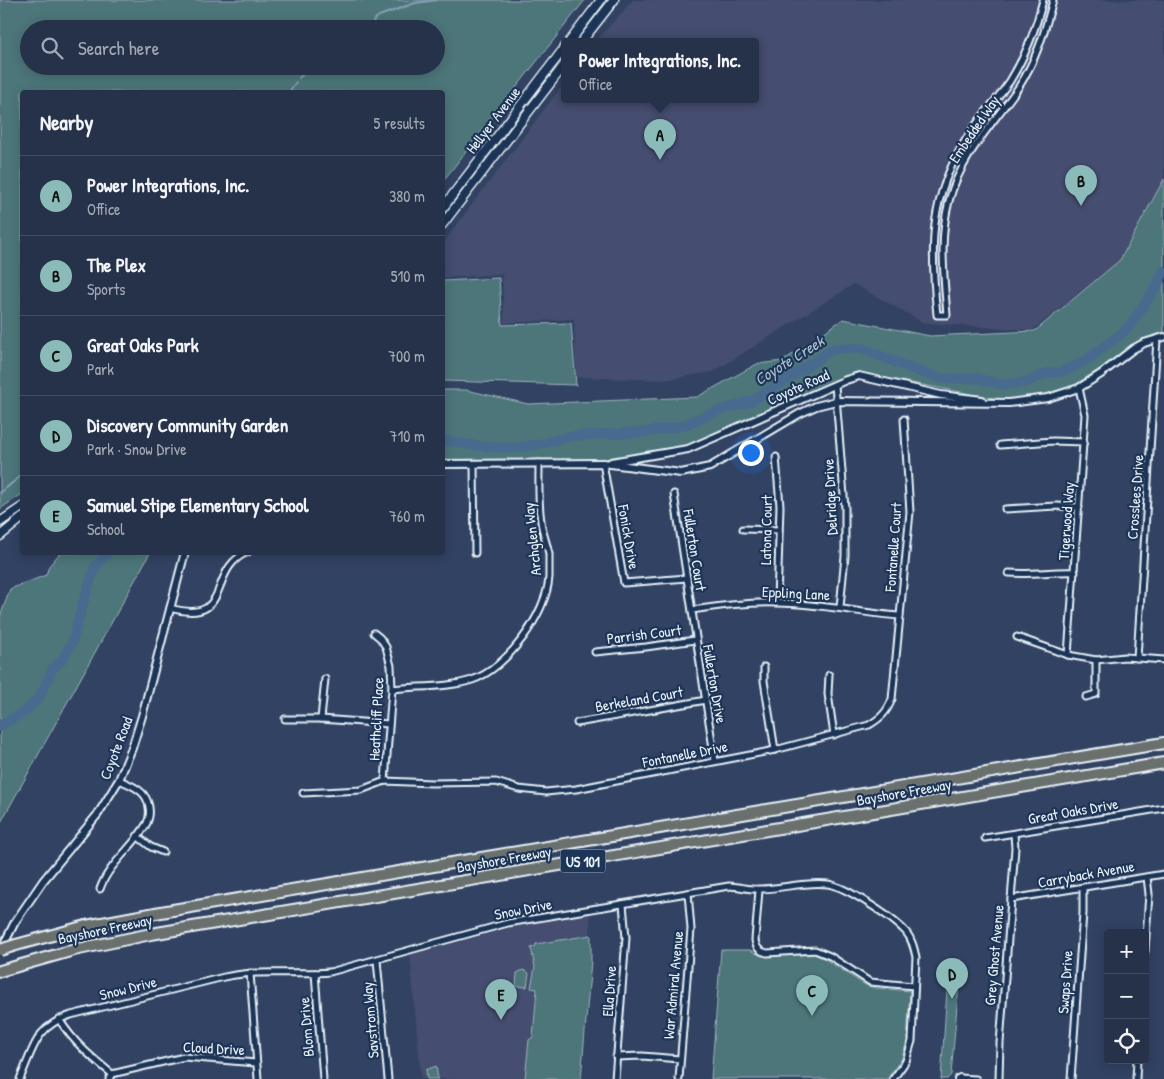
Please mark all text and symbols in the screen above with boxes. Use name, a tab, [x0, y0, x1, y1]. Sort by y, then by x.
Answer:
search box	[20, 20, 445, 75]
icon: search	[38, 34, 66, 62]
text: Search here	[78, 35, 159, 61]
popup	[561, 38, 759, 103]
text: Power Integrations, Inc.	[579, 47, 741, 73]
text: Office	[579, 73, 612, 95]
street label: Hellyer Avenue	[461, 82, 525, 158]
street label: Embedded Way	[944, 91, 1004, 167]
text: Nearby	[40, 108, 93, 137]
text: 5 results	[374, 112, 425, 134]
pin: A	[644, 119, 676, 160]
pin: B	[1065, 165, 1097, 206]
text: Power Integrations, Inc.	[87, 172, 249, 198]
text: A	[52, 185, 60, 207]
text: 380 m	[389, 185, 425, 207]
text: Office	[87, 198, 120, 220]
text: The Plex	[87, 252, 146, 278]
text: B	[52, 265, 60, 287]
text: 510 m	[391, 265, 425, 287]
text: Sports	[87, 278, 125, 300]
water label: Coyote Creek	[750, 329, 829, 390]
text: Great Oaks Park	[87, 332, 199, 358]
text: C	[52, 345, 60, 367]
text: 700 m	[388, 345, 425, 367]
text: Park	[87, 358, 114, 380]
street label: Coyote Road	[764, 364, 832, 410]
text: Discovery Community Garden	[87, 412, 288, 438]
text: D	[52, 425, 60, 447]
text: 710 m	[390, 425, 425, 447]
text: Park · Snow Drive	[87, 438, 187, 460]
your location	[738, 440, 764, 466]
street label: Crosslees Drive	[1122, 454, 1148, 540]
street label: Delridge Drive	[818, 458, 842, 536]
street label: Tigerwood Way	[1053, 481, 1079, 561]
text: Samuel Stipe Elementary School	[87, 492, 308, 518]
street label: Latona Court	[755, 494, 777, 565]
street label: Archglen Way	[518, 501, 546, 577]
street label: Fontanelle Court	[879, 501, 907, 593]
street label: Fonick Drive	[613, 502, 645, 571]
text: E	[52, 505, 60, 527]
text: 760 m	[389, 505, 425, 527]
street label: Fullerton Court	[678, 507, 712, 593]
text: School	[87, 518, 124, 540]
street label: Eppling Lane	[762, 581, 830, 605]
street label: Parrish Court	[606, 619, 683, 649]
street label: Fullerton Drive	[698, 642, 732, 725]
street label: Heathcliff Place	[363, 677, 389, 761]
street label: Berkeland Court	[593, 681, 685, 717]
street label: Coyote Road	[94, 713, 138, 782]
street label: Fontanelle Drive	[640, 735, 729, 773]
street label: Bayshore Freeway	[855, 773, 953, 811]
street label: Great Oaks Drive	[1026, 793, 1120, 829]
street label: Bayshore Freeway	[455, 840, 553, 878]
road number: US 101	[560, 849, 606, 872]
street label: Carryback Avenue	[1036, 855, 1136, 893]
street label: Snow Drive	[492, 893, 554, 925]
street label: Grey Ghost Avenue	[979, 904, 1009, 1006]
street label: Bayshore Freeway	[56, 909, 154, 949]
map controls	[1104, 929, 1149, 1064]
button: +	[1104, 929, 1149, 974]
street label: War Admiral Avenue	[658, 930, 688, 1040]
street label: Swaps Drive	[1052, 950, 1078, 1014]
pin: D	[936, 958, 968, 999]
street label: Ella Drive	[597, 965, 621, 1017]
street label: Snow Drive	[97, 971, 159, 1005]
button: −	[1104, 974, 1149, 1019]
pin: C	[796, 975, 828, 1016]
pin: E	[485, 979, 517, 1020]
street label: Savstrom Way	[356, 981, 384, 1059]
street label: Blom Drive	[293, 996, 319, 1058]
button: locate	[1104, 1019, 1149, 1064]
street label: Cloud Drive	[183, 1036, 245, 1060]

